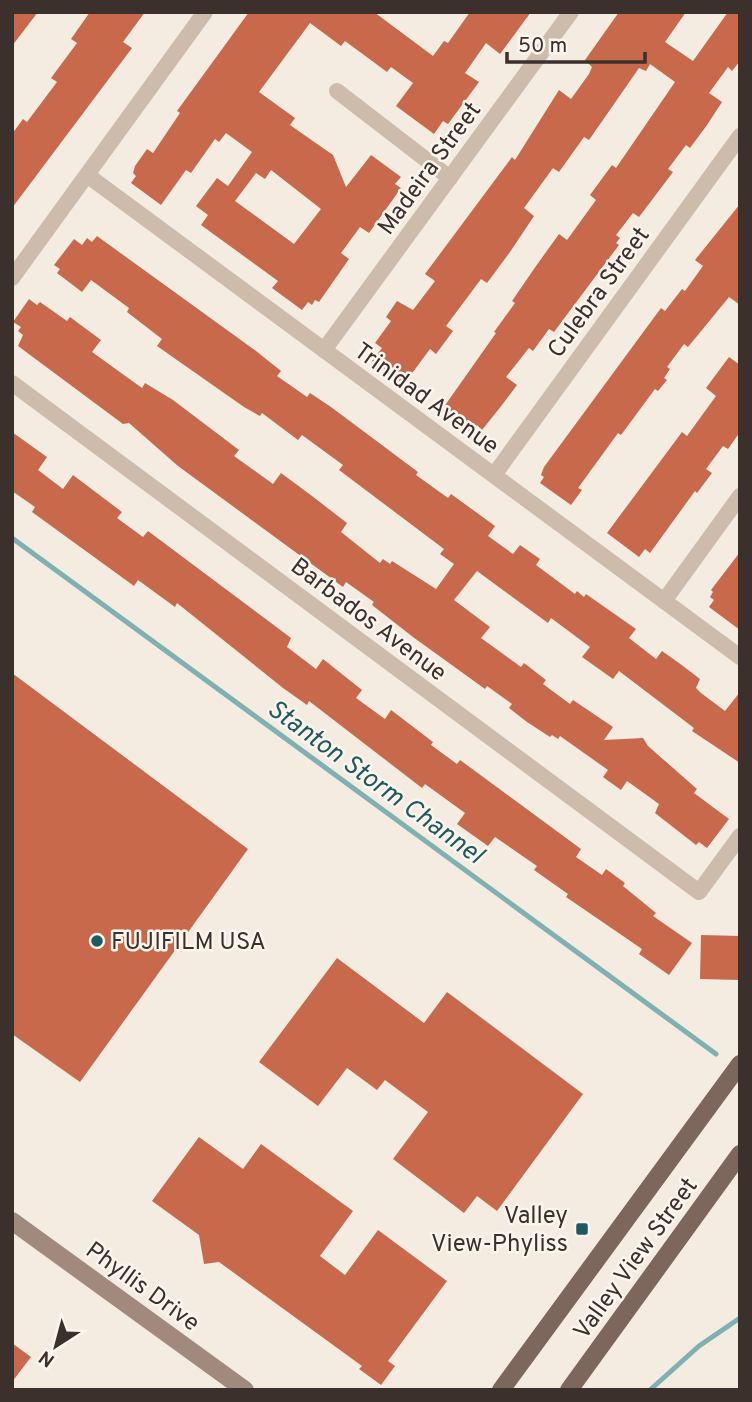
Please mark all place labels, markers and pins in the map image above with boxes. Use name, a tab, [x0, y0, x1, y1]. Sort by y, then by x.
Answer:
place label: FUJIFILM USA	[111, 928, 266, 958]
marker: FUJIFILM USA	[89, 933, 105, 949]
place label: Valley View-Phyliss	[431, 1202, 568, 1260]
marker: Valley View-Phyliss	[574, 1221, 590, 1237]

